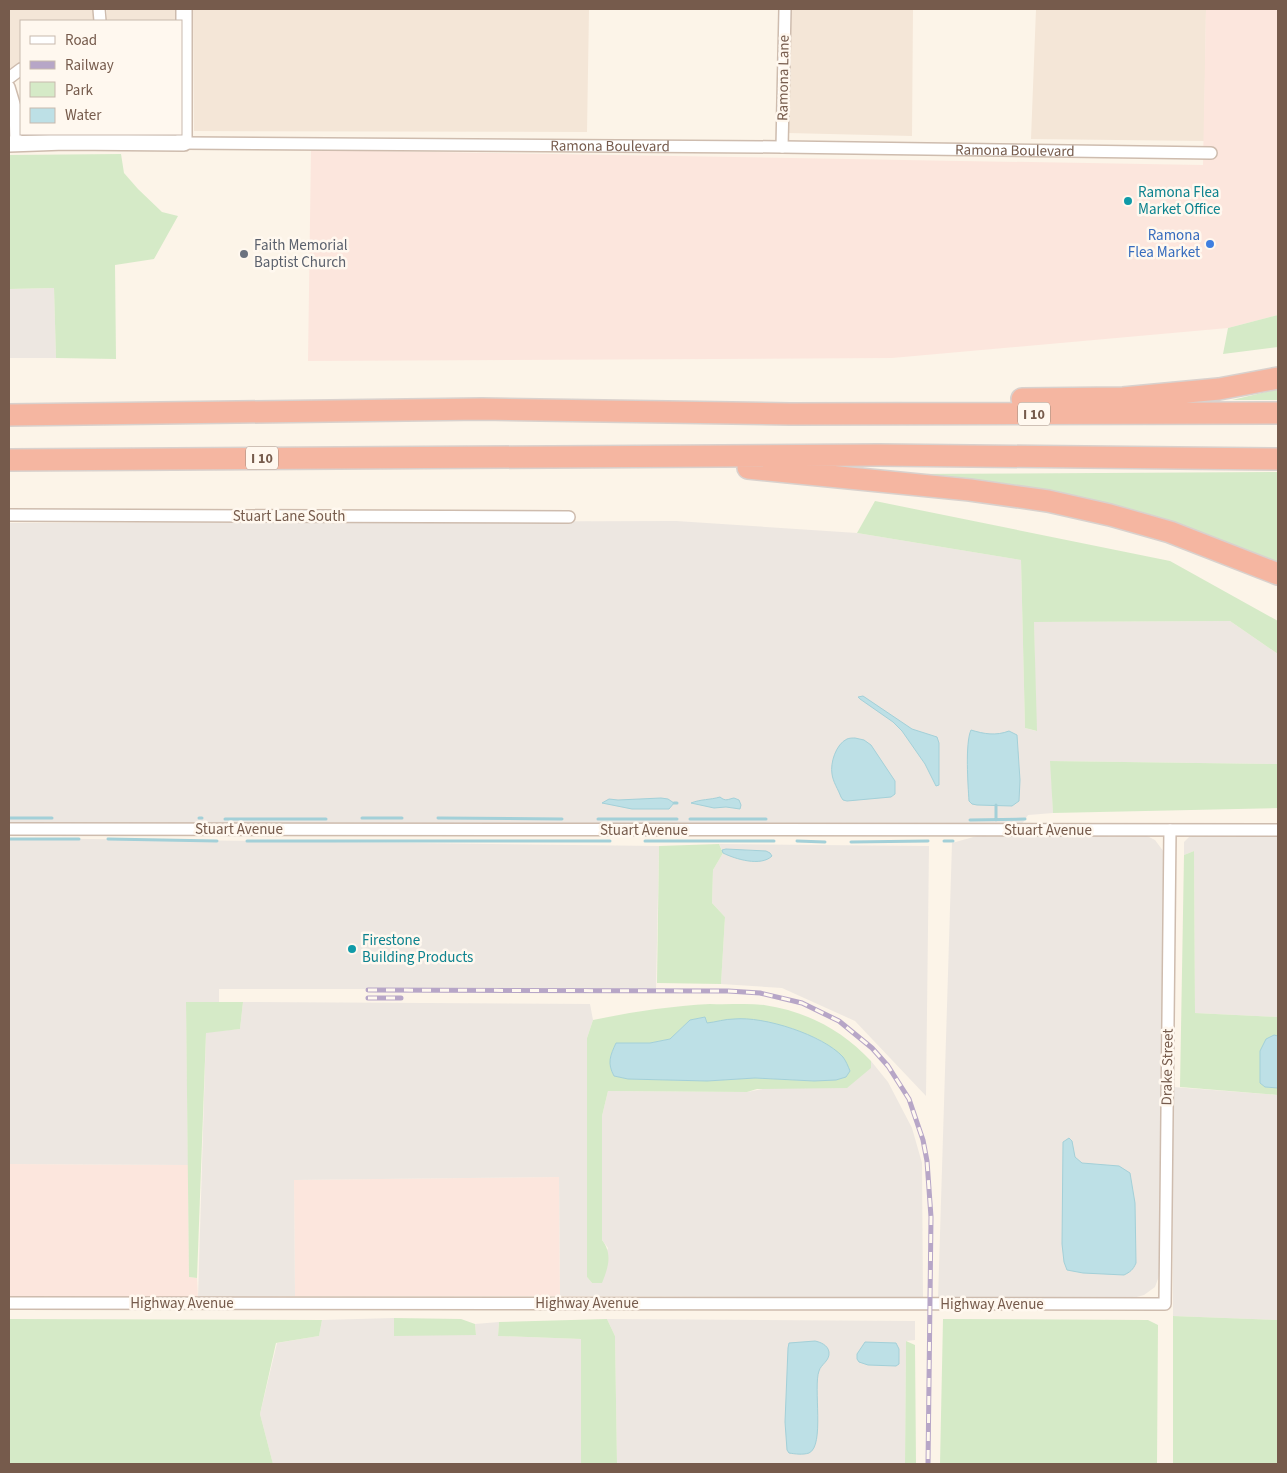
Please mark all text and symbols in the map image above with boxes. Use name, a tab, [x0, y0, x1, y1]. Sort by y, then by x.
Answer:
legend	[20, 20, 182, 135]
text: Road	[65, 30, 97, 51]
street label: Ramona Lane	[772, 35, 795, 121]
text: Railway	[65, 55, 114, 76]
text: Park	[65, 80, 94, 101]
text: Water	[65, 105, 102, 126]
street label: Ramona Boulevard	[550, 135, 670, 157]
street label: Ramona Boulevard	[955, 139, 1075, 162]
place label: Ramona Flea Market Office	[1138, 182, 1220, 220]
marker: Ramona Flea Market Office	[1122, 195, 1134, 207]
place label: Ramona Flea Market	[1128, 225, 1200, 263]
place label: Faith Memorial Baptist Church	[254, 235, 348, 273]
marker: Ramona Flea Market	[1204, 238, 1216, 250]
marker: Faith Memorial Baptist Church	[238, 248, 250, 260]
road number: I 10	[1018, 402, 1050, 426]
road number: I 10	[246, 446, 278, 469]
street label: Stuart Lane South	[233, 506, 345, 527]
street label: Stuart Avenue	[195, 819, 283, 840]
street label: Stuart Avenue	[600, 820, 688, 841]
street label: Stuart Avenue	[1004, 820, 1092, 841]
place label: Firestone Building Products	[362, 930, 473, 968]
marker: Firestone Building Products	[346, 943, 358, 955]
street label: Drake Street	[1156, 1028, 1179, 1106]
street label: Highway Avenue	[130, 1293, 234, 1314]
street label: Highway Avenue	[535, 1293, 639, 1314]
street label: Highway Avenue	[940, 1294, 1044, 1315]

